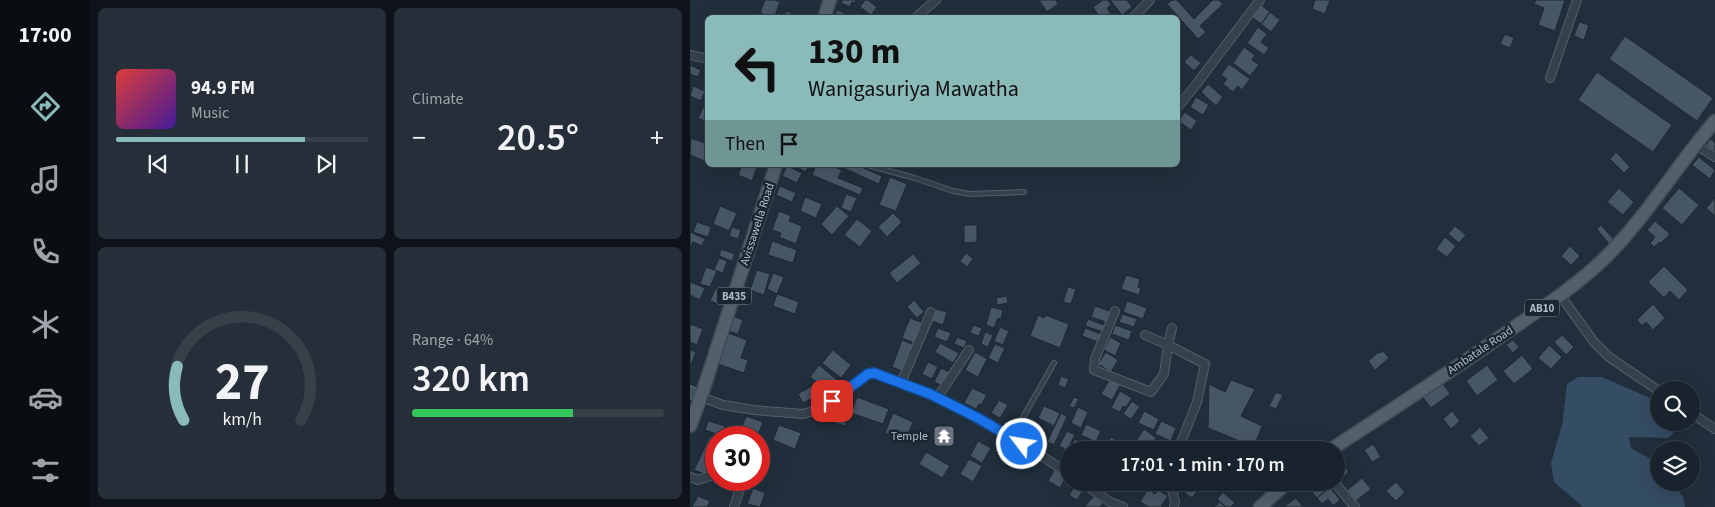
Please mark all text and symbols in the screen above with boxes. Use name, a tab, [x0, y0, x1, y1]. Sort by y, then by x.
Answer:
text: 17:00	[18, 19, 72, 51]
text: 130 m	[808, 27, 900, 77]
icon: left	[725, 35, 790, 100]
text: Wanigasuriya Mawatha	[808, 73, 1019, 105]
text: 94.9 FM	[191, 75, 255, 102]
text: Climate	[412, 88, 463, 110]
icon: directions	[28, 89, 63, 124]
text: Music	[191, 102, 229, 124]
text: 20.5°	[497, 111, 579, 165]
text: −	[412, 118, 426, 158]
text: +	[650, 118, 664, 158]
icon: arrive	[775, 130, 803, 158]
text: Then	[725, 131, 765, 158]
icon: previous	[144, 150, 172, 178]
icon: pause	[228, 150, 256, 178]
icon: next	[312, 150, 340, 178]
icon: music	[28, 162, 63, 197]
street label: Avissawella Road	[736, 181, 779, 268]
icon: phone	[28, 234, 63, 269]
road number: B435	[717, 288, 752, 304]
road number: AB10	[1524, 300, 1560, 316]
icon: climate	[28, 307, 63, 342]
street label: Ambatale Road	[1444, 322, 1516, 379]
text: Range · 64%	[412, 329, 493, 351]
text: 27	[215, 346, 269, 420]
text: 320 km	[412, 352, 530, 406]
icon: car	[28, 380, 63, 415]
pin	[811, 380, 853, 422]
map controls	[1650, 381, 1700, 491]
button: search	[1650, 381, 1700, 431]
icon: arrive	[818, 387, 846, 415]
text: km/h	[222, 407, 262, 432]
position arrow	[995, 417, 1047, 469]
temple icon: Temple	[932, 424, 956, 448]
speed limit sign: 30	[705, 426, 770, 491]
place label: Temple	[891, 428, 928, 445]
button: layers	[1650, 441, 1700, 491]
text: 17:01 · 1 min · 170 m	[1120, 452, 1285, 479]
icon: filters	[28, 453, 63, 488]

